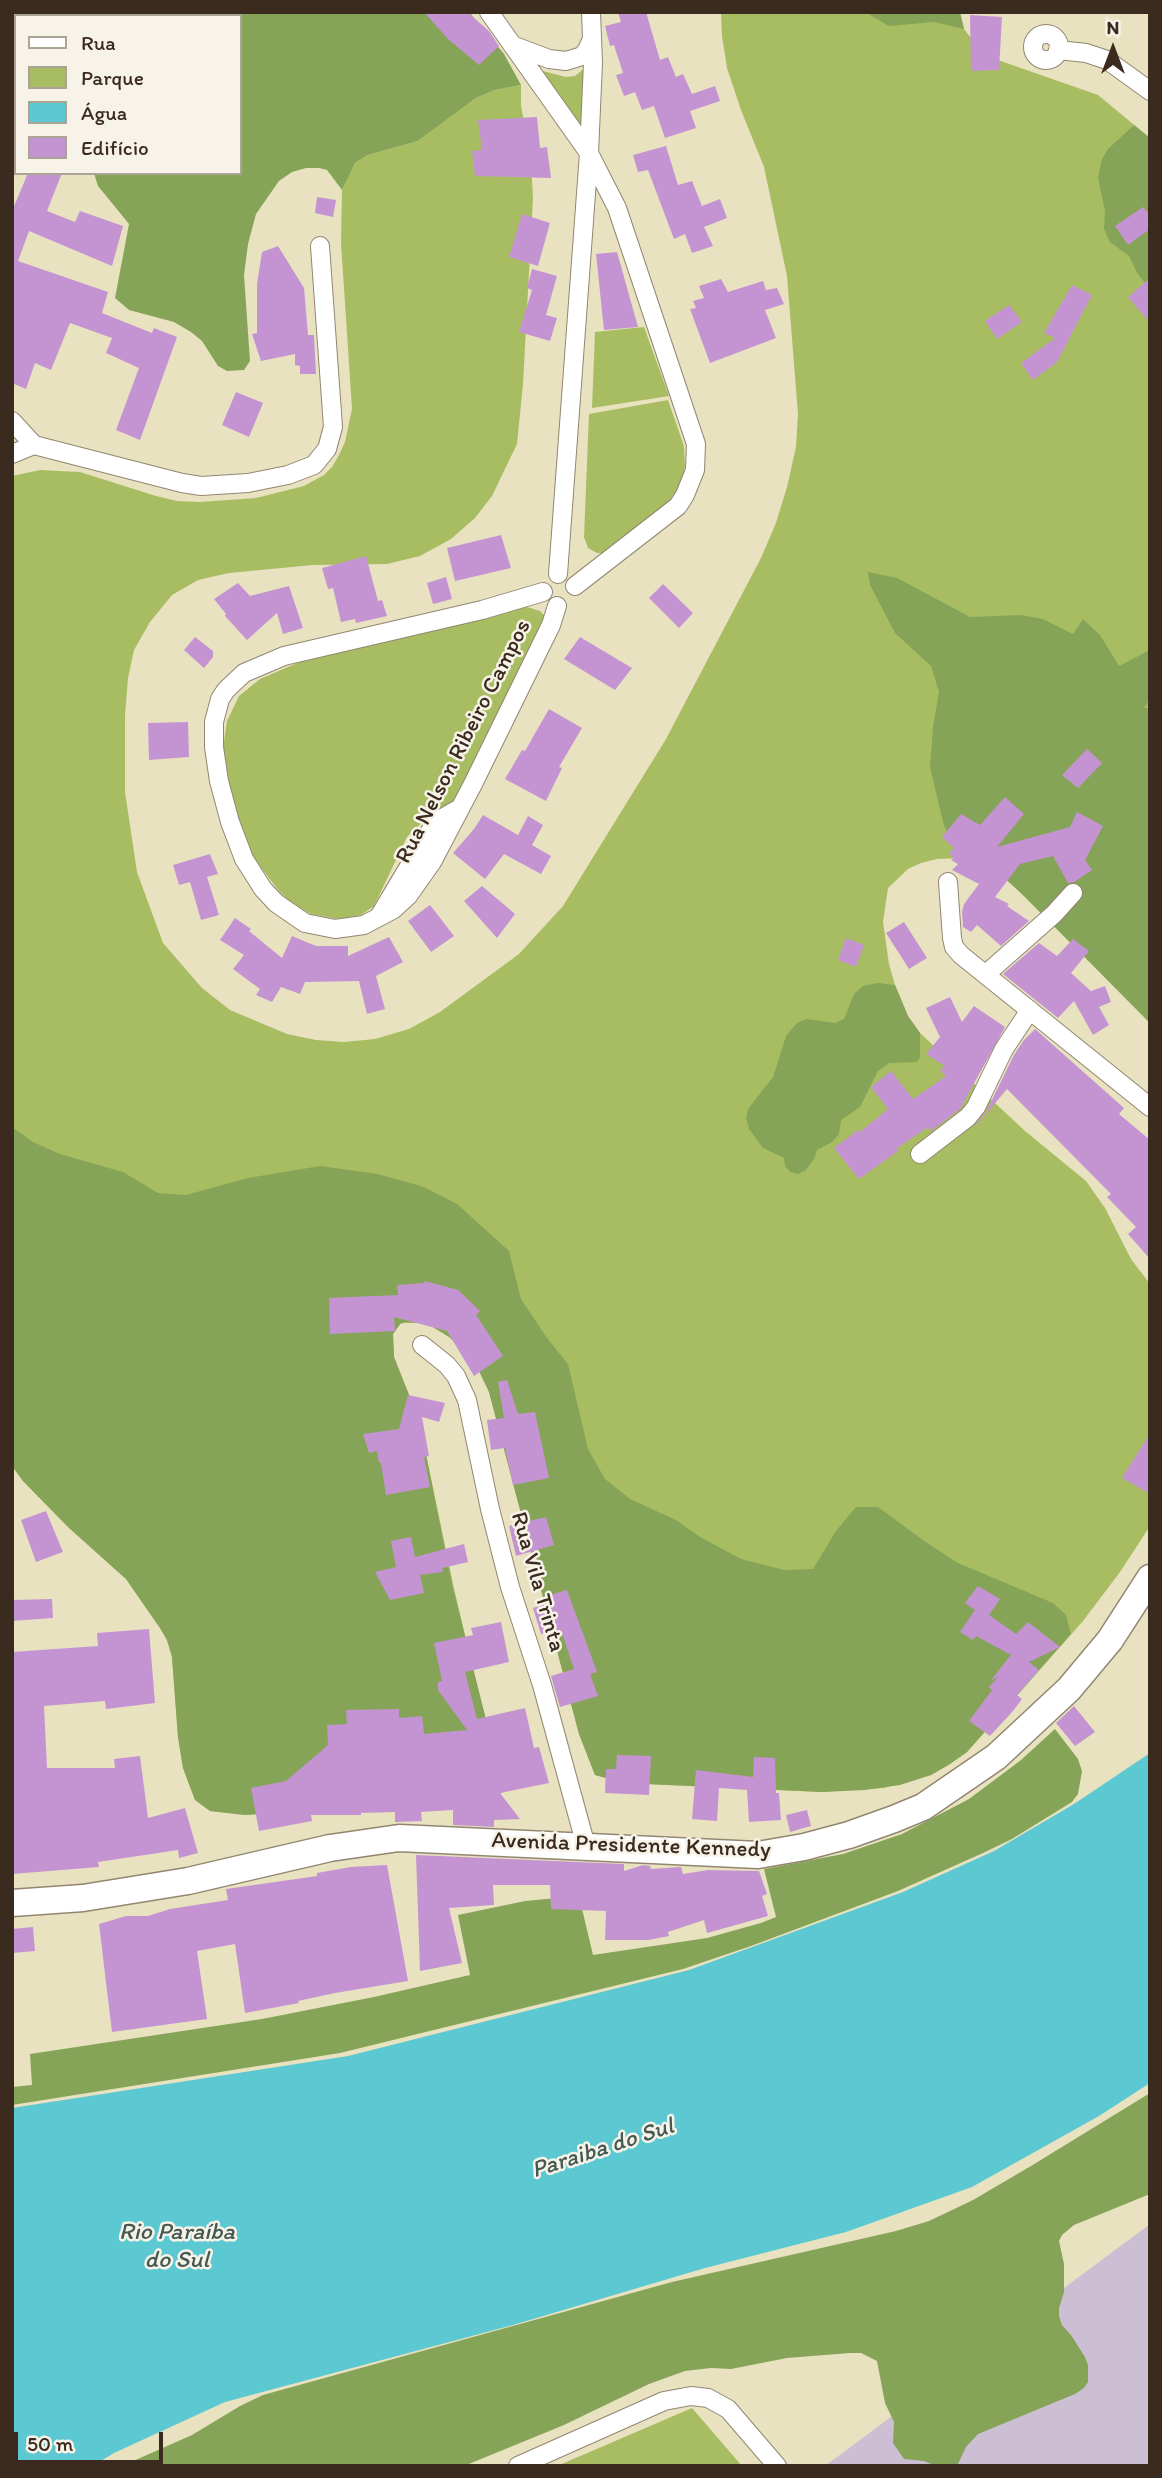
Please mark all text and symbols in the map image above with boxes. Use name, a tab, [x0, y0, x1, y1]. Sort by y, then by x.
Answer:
legend	[14, 14, 242, 175]
north arrow	[1078, 14, 1148, 84]
text: N	[1107, 16, 1119, 39]
text: Rua	[81, 30, 116, 55]
text: Parque	[81, 65, 144, 90]
text: Água	[81, 100, 127, 125]
text: Edifício	[81, 135, 149, 160]
street label: Rua Nelson Ribeiro Campos	[390, 616, 538, 868]
street label: Rua Vila Trinta	[504, 1509, 570, 1655]
street label: Avenida Presidente Kennedy	[491, 1827, 771, 1865]
water label: Paraiba do Sul	[528, 2112, 678, 2186]
water label: Rio Paraíba do Sul	[119, 2219, 235, 2275]
scale bar	[18, 2418, 166, 2462]
text: 50 m	[27, 2431, 73, 2456]

